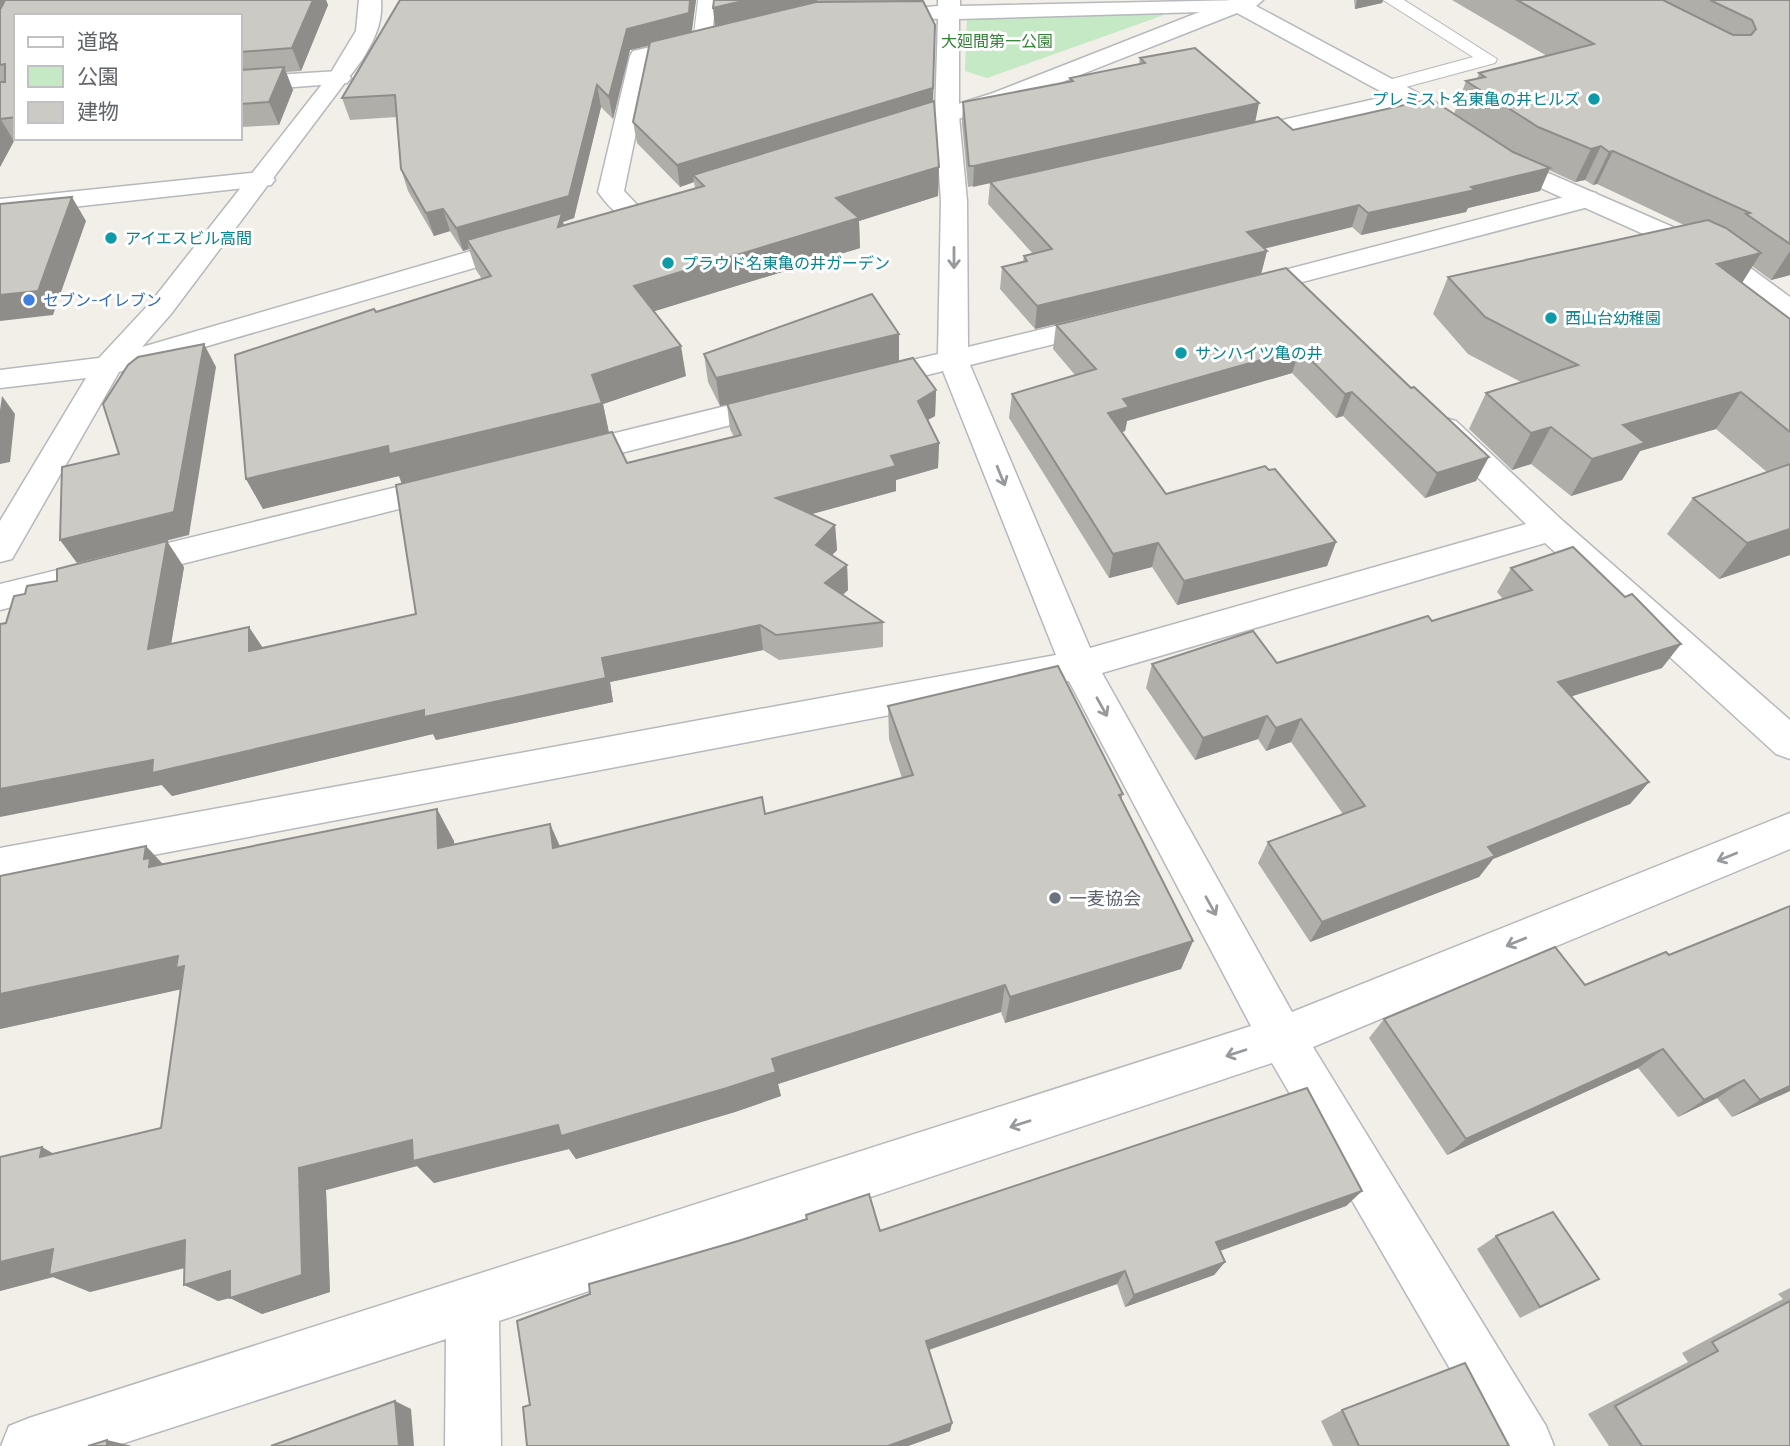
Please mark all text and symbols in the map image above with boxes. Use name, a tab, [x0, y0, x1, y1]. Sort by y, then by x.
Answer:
legend	[14, 14, 242, 140]
text: 道路	[77, 27, 119, 55]
park label: 大廻間第一公園	[941, 30, 1053, 52]
text: 公園	[77, 62, 119, 90]
place label: プレミスト名東亀の井ヒルズ	[1372, 88, 1580, 110]
marker: プレミスト名東亀の井ヒルズ	[1586, 91, 1602, 107]
text: 建物	[77, 97, 119, 125]
place label: アイエスビル高間	[125, 227, 252, 249]
marker: アイエスビル高間	[103, 230, 119, 246]
one-way arrow	[947, 246, 961, 269]
place label: プラウド名東亀の井ガーデン	[682, 252, 890, 274]
marker: プラウド名東亀の井ガーデン	[660, 255, 676, 271]
place label: セブン-イレブン	[43, 289, 162, 311]
marker: セブン-イレブン	[21, 292, 37, 308]
place label: 西山台幼稚園	[1565, 307, 1661, 329]
marker: 西山台幼稚園	[1543, 310, 1559, 326]
place label: サンハイツ亀の井	[1195, 342, 1323, 364]
marker: サンハイツ亀の井	[1173, 345, 1189, 361]
one-way arrow	[996, 464, 1009, 486]
one-way arrow	[1095, 696, 1109, 716]
one-way arrow	[1716, 851, 1738, 864]
place label: 一麦協会	[1069, 886, 1141, 910]
marker: 一麦協会	[1047, 890, 1063, 906]
one-way arrow	[1204, 896, 1218, 916]
one-way arrow	[1506, 937, 1527, 950]
one-way arrow	[1225, 1047, 1247, 1060]
one-way arrow	[1009, 1118, 1031, 1131]

